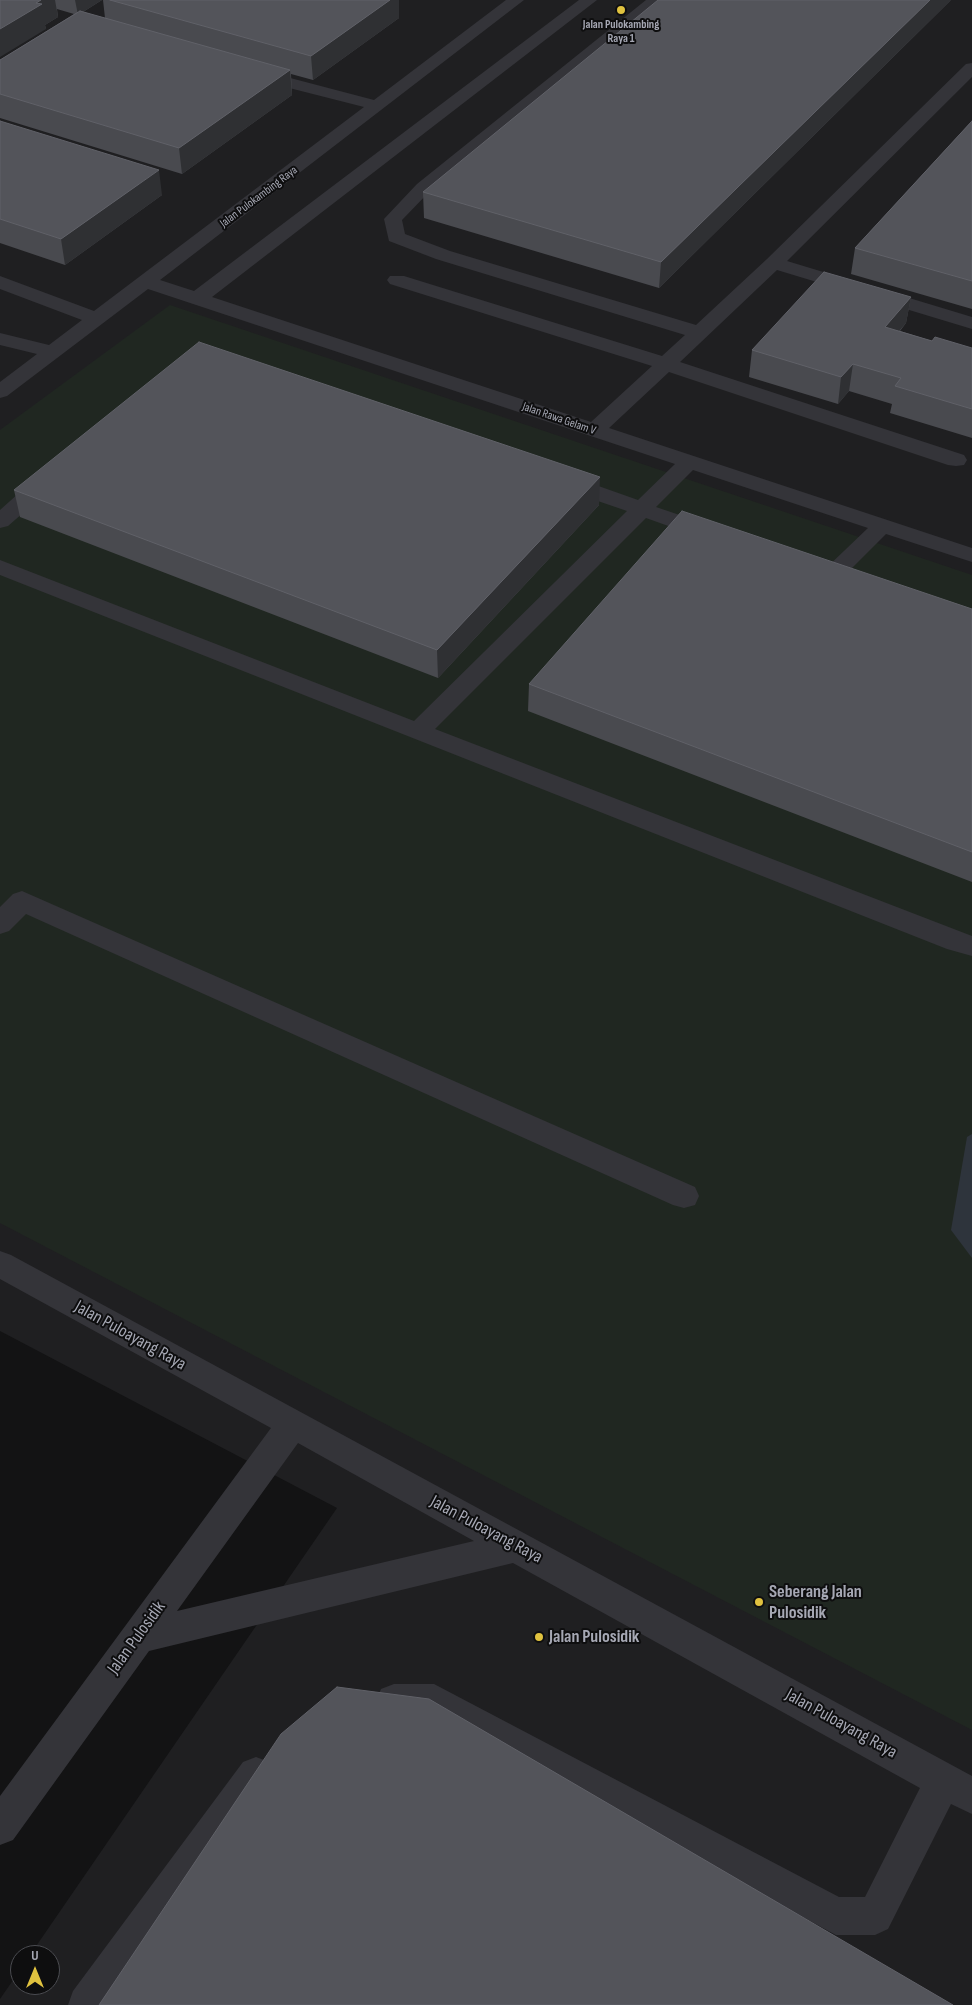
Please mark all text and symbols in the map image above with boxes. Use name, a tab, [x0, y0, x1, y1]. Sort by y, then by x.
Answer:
marker: Jalan Pulokambing Raya 1	[615, 4, 627, 16]
place label: Jalan Pulokambing Raya 1	[583, 18, 659, 46]
street label: Jalan Pulokambing Raya	[217, 163, 301, 231]
street label: Jalan Rawa Gelam V	[520, 400, 598, 438]
street label: Jalan Puloayang Raya	[71, 1296, 189, 1376]
street label: Jalan Puloayang Raya	[426, 1491, 546, 1569]
place label: Seberang Jalan Pulosidik	[769, 1581, 862, 1624]
marker: Seberang Jalan Pulosidik	[753, 1596, 765, 1608]
street label: Jalan Pulosidik	[103, 1597, 171, 1679]
place label: Jalan Pulosidik	[549, 1626, 639, 1648]
marker: Jalan Pulosidik	[533, 1631, 545, 1643]
street label: Jalan Puloayang Raya	[782, 1684, 900, 1764]
north arrow	[10, 1945, 60, 1995]
text: U	[31, 1947, 39, 1964]

